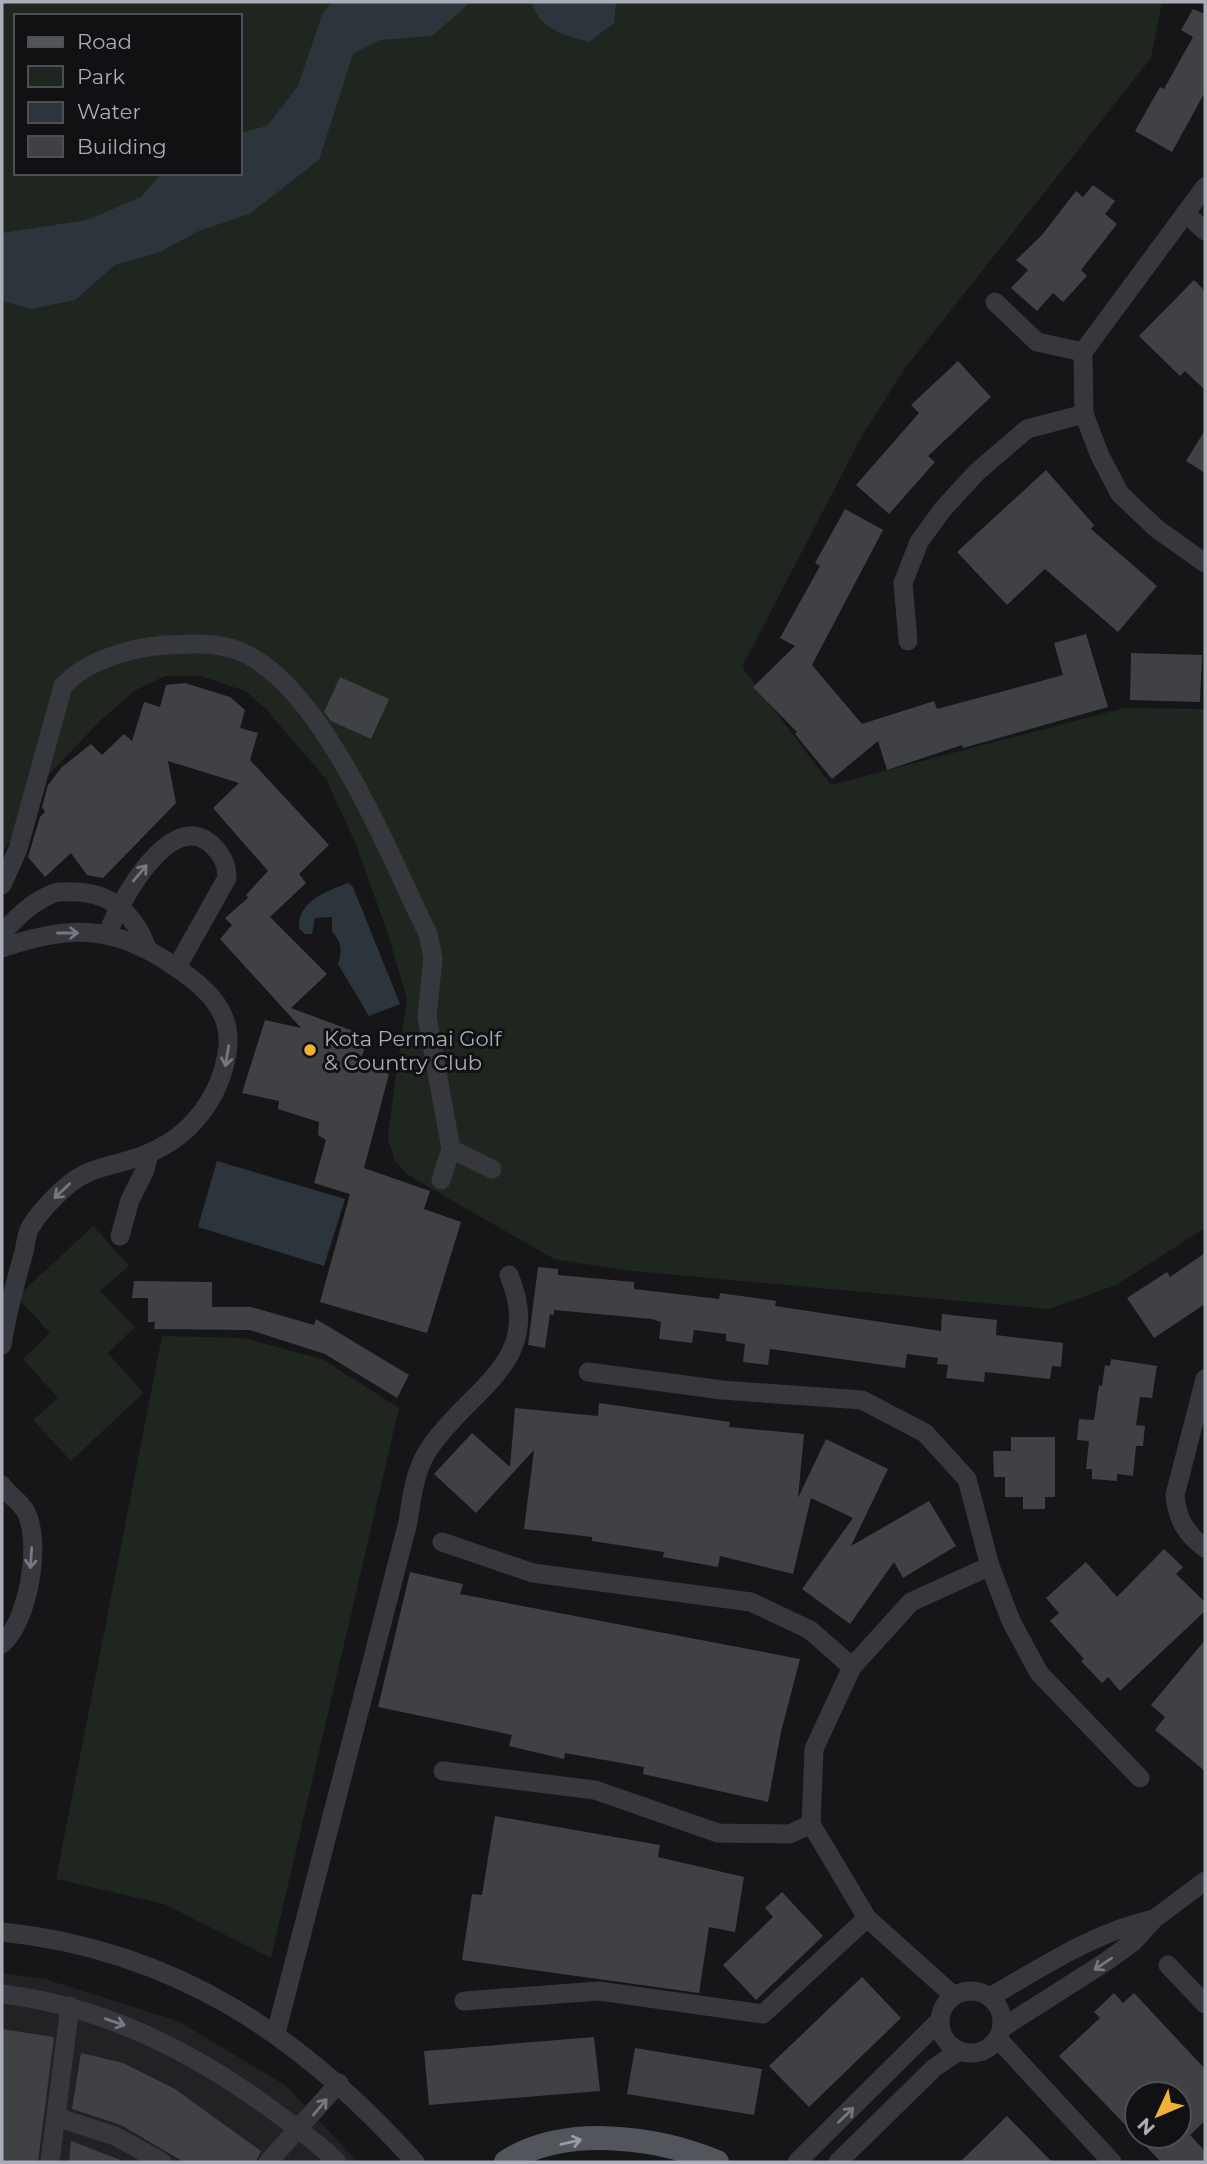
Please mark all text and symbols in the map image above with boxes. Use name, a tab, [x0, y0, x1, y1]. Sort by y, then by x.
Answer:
legend	[14, 14, 242, 175]
text: Road	[77, 29, 132, 54]
text: Park	[77, 64, 125, 89]
text: Water	[77, 99, 141, 124]
text: Building	[77, 134, 167, 159]
one-way arrow	[132, 865, 148, 883]
one-way arrow	[56, 926, 79, 940]
place label: Kota Permai Golf & Country Club	[324, 1026, 502, 1075]
marker: Kota Permai Golf & Country Club	[302, 1042, 318, 1058]
one-way arrow	[220, 1044, 233, 1067]
one-way arrow	[53, 1183, 70, 1200]
one-way arrow	[24, 1547, 37, 1570]
one-way arrow	[1094, 1957, 1113, 1971]
one-way arrow	[104, 2017, 126, 2029]
north arrow	[1123, 2080, 1193, 2150]
one-way arrow	[312, 2098, 328, 2116]
one-way arrow	[837, 2106, 854, 2123]
text: N	[1133, 2113, 1160, 2140]
one-way arrow	[559, 2134, 582, 2148]

